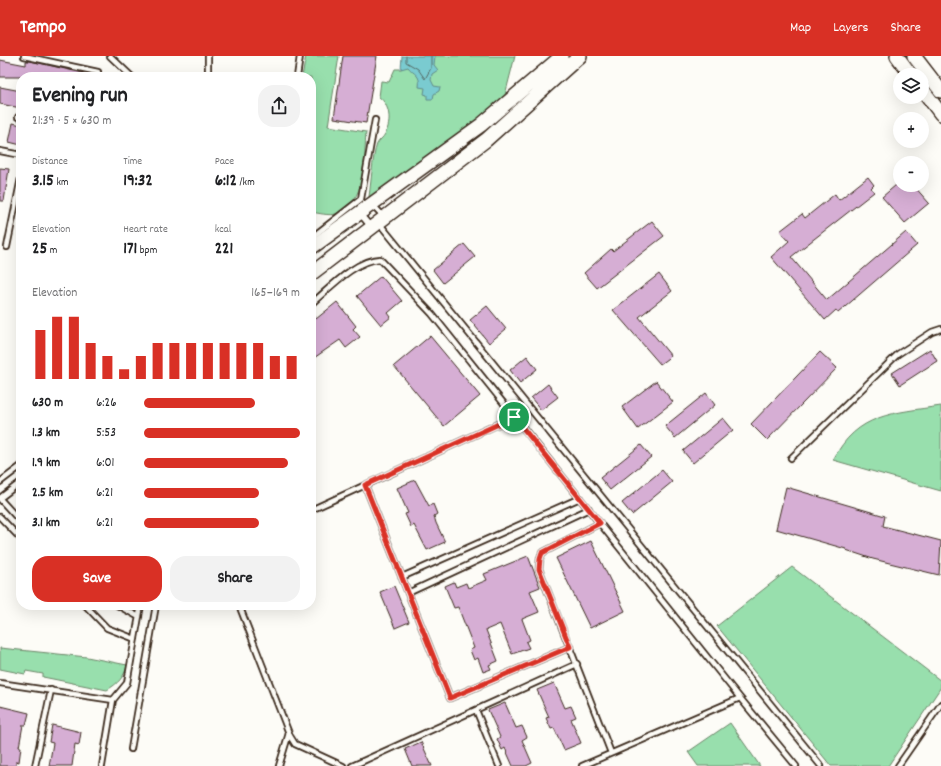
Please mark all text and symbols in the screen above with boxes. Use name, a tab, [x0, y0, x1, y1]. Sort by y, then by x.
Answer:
text: Tempo	[20, 15, 66, 42]
text: Map	[790, 18, 811, 38]
text: Layers	[833, 18, 868, 38]
text: Share	[890, 18, 921, 38]
map controls	[893, 68, 929, 192]
button: layers	[893, 68, 929, 104]
text: Evening run	[32, 81, 128, 112]
button: share	[258, 85, 300, 127]
text: 21:39 · 5 × 630 m	[32, 112, 112, 131]
button: +	[893, 112, 929, 148]
text: Distance	[32, 154, 68, 170]
text: Time	[123, 154, 142, 170]
text: Pace	[215, 154, 234, 170]
button: −	[893, 156, 929, 192]
text: 3.15	[32, 170, 54, 194]
text: 19:32	[123, 170, 153, 194]
text: 6:12	[215, 170, 237, 194]
text: km	[54, 175, 69, 191]
text: /km	[237, 175, 255, 191]
text: Elevation	[32, 222, 70, 238]
text: Heart rate	[123, 222, 168, 238]
text: kcal	[215, 222, 231, 238]
text: 25	[32, 238, 47, 262]
text: 171	[123, 238, 137, 262]
text: 221	[215, 238, 233, 262]
text: m	[47, 243, 57, 259]
text: bpm	[137, 243, 157, 259]
text: Elevation	[32, 284, 77, 303]
text: 165–169 m	[251, 284, 300, 303]
text: 630 m	[32, 394, 63, 413]
text: 6:26	[96, 394, 117, 413]
pin	[497, 400, 531, 434]
icon: arrive	[503, 406, 525, 428]
text: 1.3 km	[32, 424, 60, 443]
text: 5:53	[96, 424, 116, 443]
text: 1.9 km	[32, 454, 60, 473]
text: 6:01	[96, 454, 114, 473]
text: 2.5 km	[32, 484, 63, 503]
text: 6:21	[96, 484, 113, 503]
text: 3.1 km	[32, 514, 60, 533]
text: 6:21	[96, 514, 113, 533]
button: Save	[32, 556, 162, 602]
button: Share	[170, 556, 300, 602]

